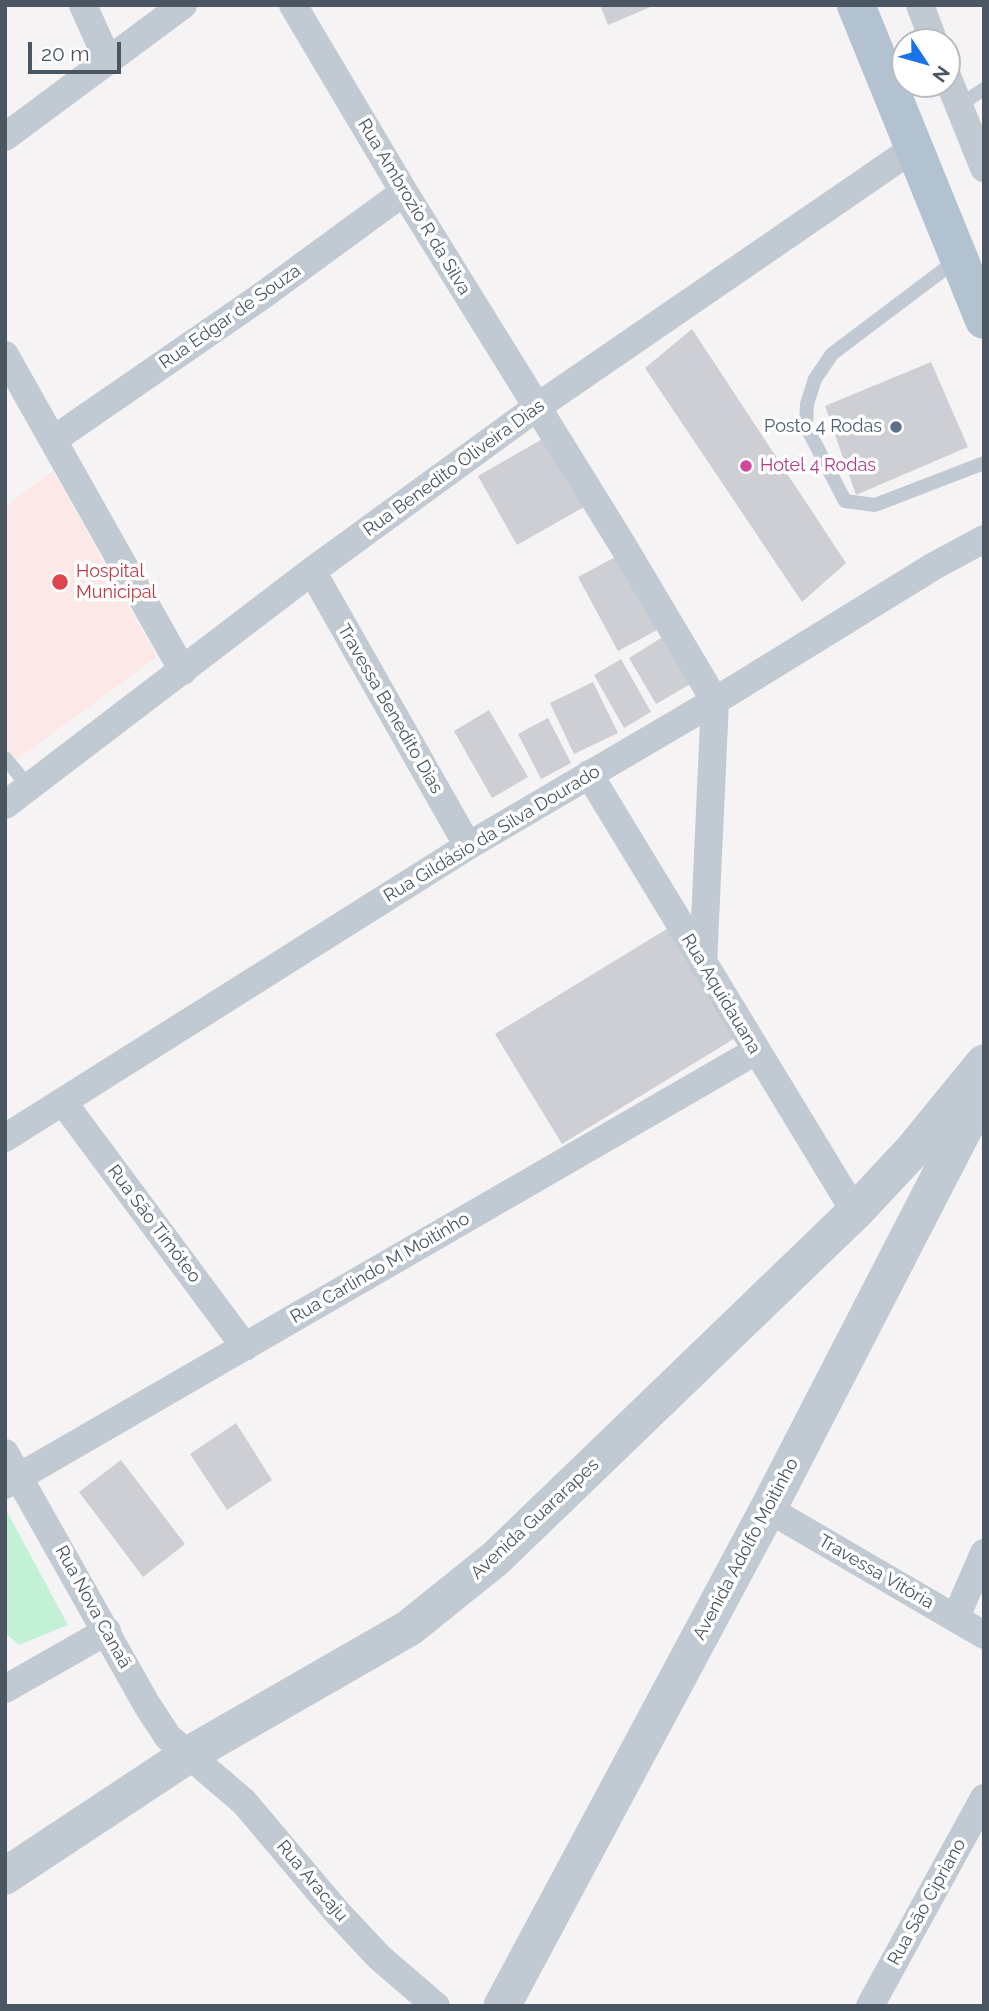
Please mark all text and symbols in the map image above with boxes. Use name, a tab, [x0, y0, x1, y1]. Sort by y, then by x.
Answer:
scale bar	[32, 28, 124, 72]
north arrow	[891, 28, 961, 98]
text: 20 m	[41, 41, 89, 66]
text: N	[928, 62, 955, 86]
street label: Rua Ambrozio R da Silva	[353, 115, 475, 299]
street label: Rua Edgar de Souza	[155, 260, 305, 374]
street label: Rua Benedito Oliveira Dias	[359, 395, 549, 541]
place label: Posto 4 Rodas	[764, 416, 882, 438]
marker: Posto 4 Rodas	[888, 419, 904, 435]
place label: Hotel 4 Rodas	[760, 455, 876, 477]
marker: Hotel 4 Rodas	[738, 458, 754, 474]
place label: Hospital Municipal	[76, 561, 157, 604]
marker: Hospital Municipal	[50, 572, 70, 592]
street label: Travessa Benedito Dias	[333, 620, 447, 798]
street label: Rua Gildásio da Silva Dourado	[380, 761, 604, 907]
street label: Rua Aquidauana	[677, 930, 765, 1058]
street label: Rua São Timóteo	[103, 1161, 205, 1287]
street label: Rua Carlindo M Moitinho	[287, 1208, 473, 1328]
street label: Avenida Guararapes	[466, 1454, 604, 1584]
street label: Avenida Adolfo Moitinho	[689, 1454, 803, 1644]
street label: Travessa Vitória	[814, 1530, 938, 1614]
street label: Rua Nova Canaã	[50, 1542, 136, 1672]
street label: Rua São Cipriano	[883, 1835, 971, 1969]
street label: Rua Aracaju	[272, 1836, 352, 1926]

